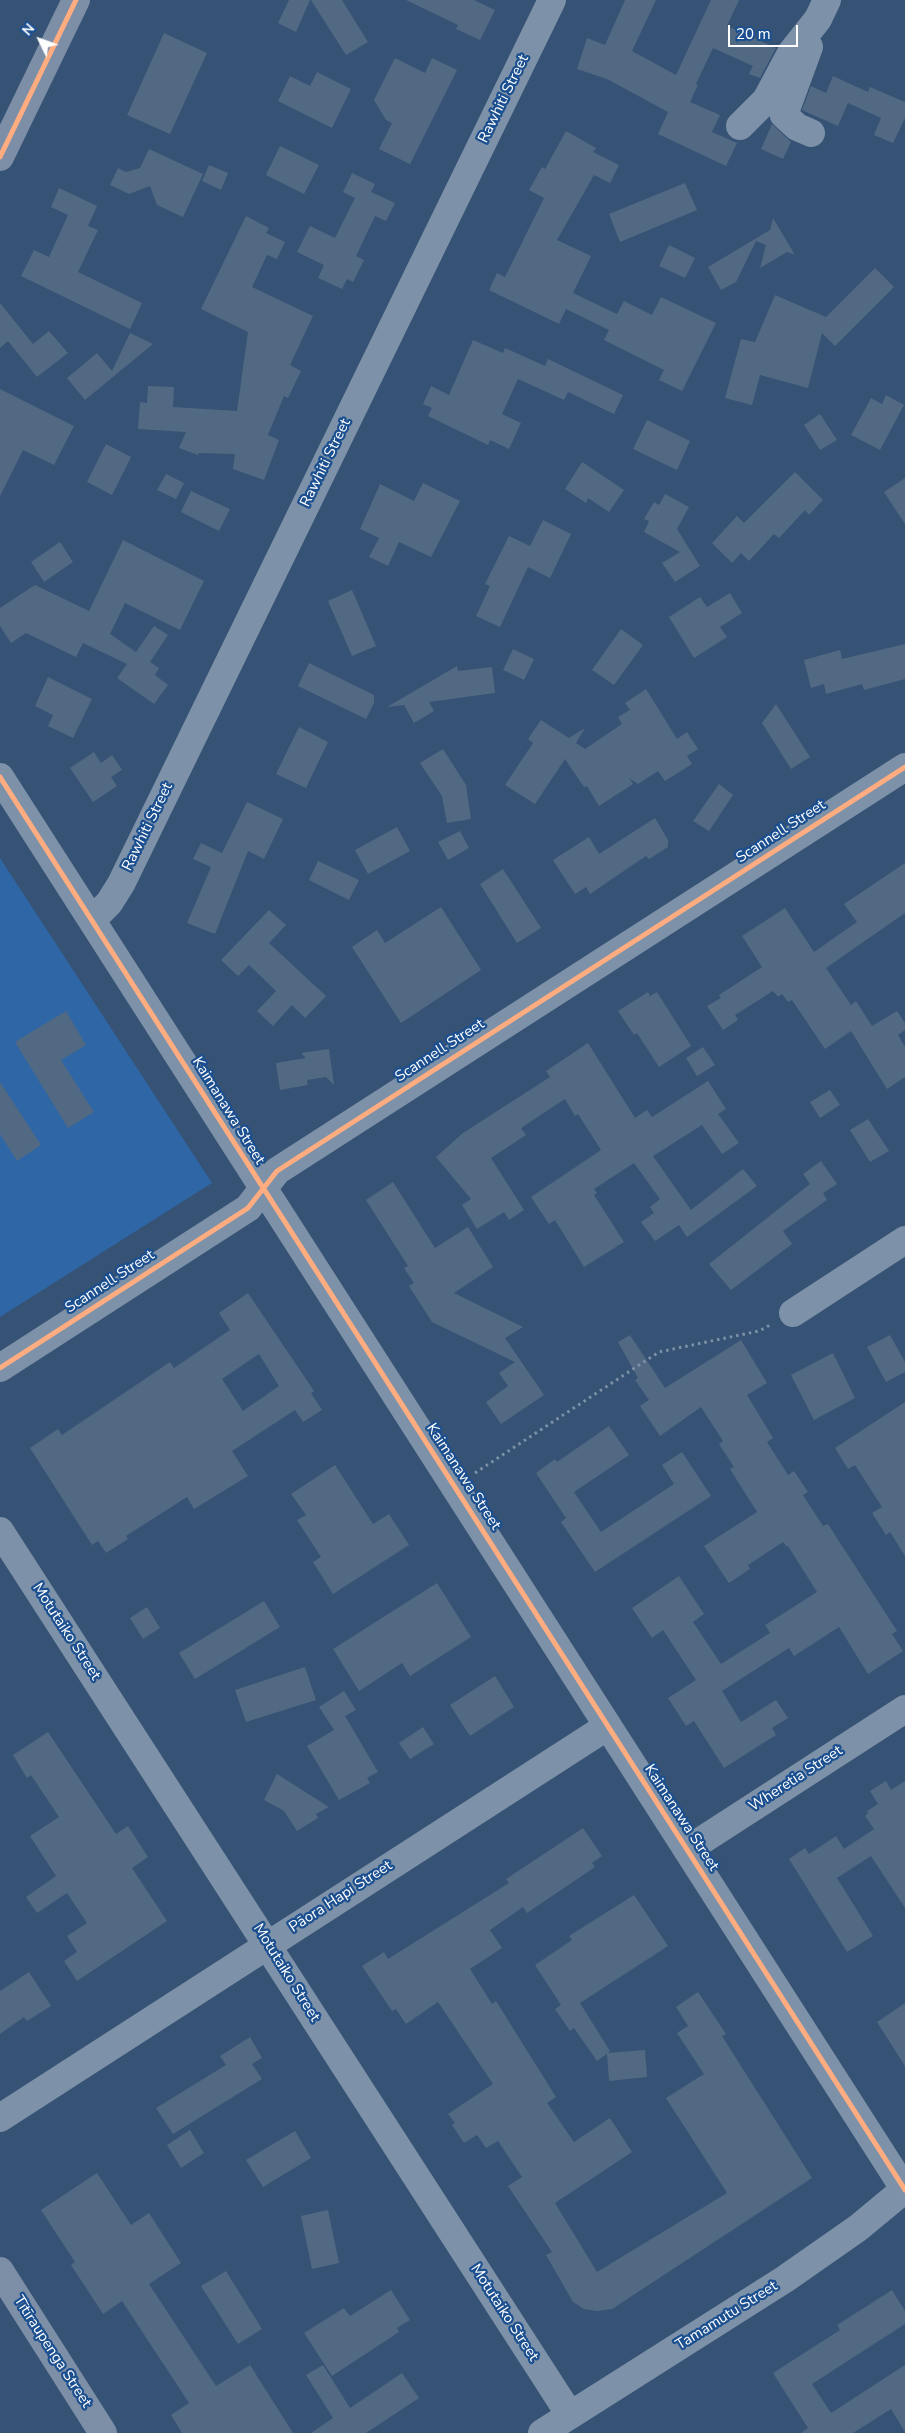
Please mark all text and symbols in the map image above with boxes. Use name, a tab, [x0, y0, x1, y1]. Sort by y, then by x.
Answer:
north arrow	[15, 15, 65, 65]
scale bar	[730, 15, 800, 47]
text: N	[18, 19, 39, 40]
text: 20 m	[736, 24, 771, 44]
street label: Rawhiti Street	[475, 52, 533, 146]
street label: Rawhiti Street	[297, 416, 355, 510]
street label: Rawhiti Street	[119, 780, 177, 874]
street label: Scannell Street	[733, 796, 829, 868]
street label: Scannell Street	[392, 1015, 488, 1087]
street label: Kaimanawa Street	[188, 1054, 268, 1168]
street label: Scannell Street	[62, 1246, 158, 1318]
street label: Kaimanawa Street	[422, 1420, 504, 1534]
street label: Motutaiko Street	[28, 1580, 104, 1684]
street label: Wheretia Street	[746, 1742, 846, 1816]
street label: Kaimanawa Street	[640, 1761, 722, 1875]
street label: Pāora Hapi Street	[286, 1857, 396, 1937]
street label: Motutaiko Street	[249, 1921, 323, 2025]
street label: Motutaiko Street	[466, 2261, 542, 2365]
street label: Tamamutu Street	[673, 2278, 781, 2354]
street label: Tītīraupenga Street	[9, 2293, 95, 2411]

